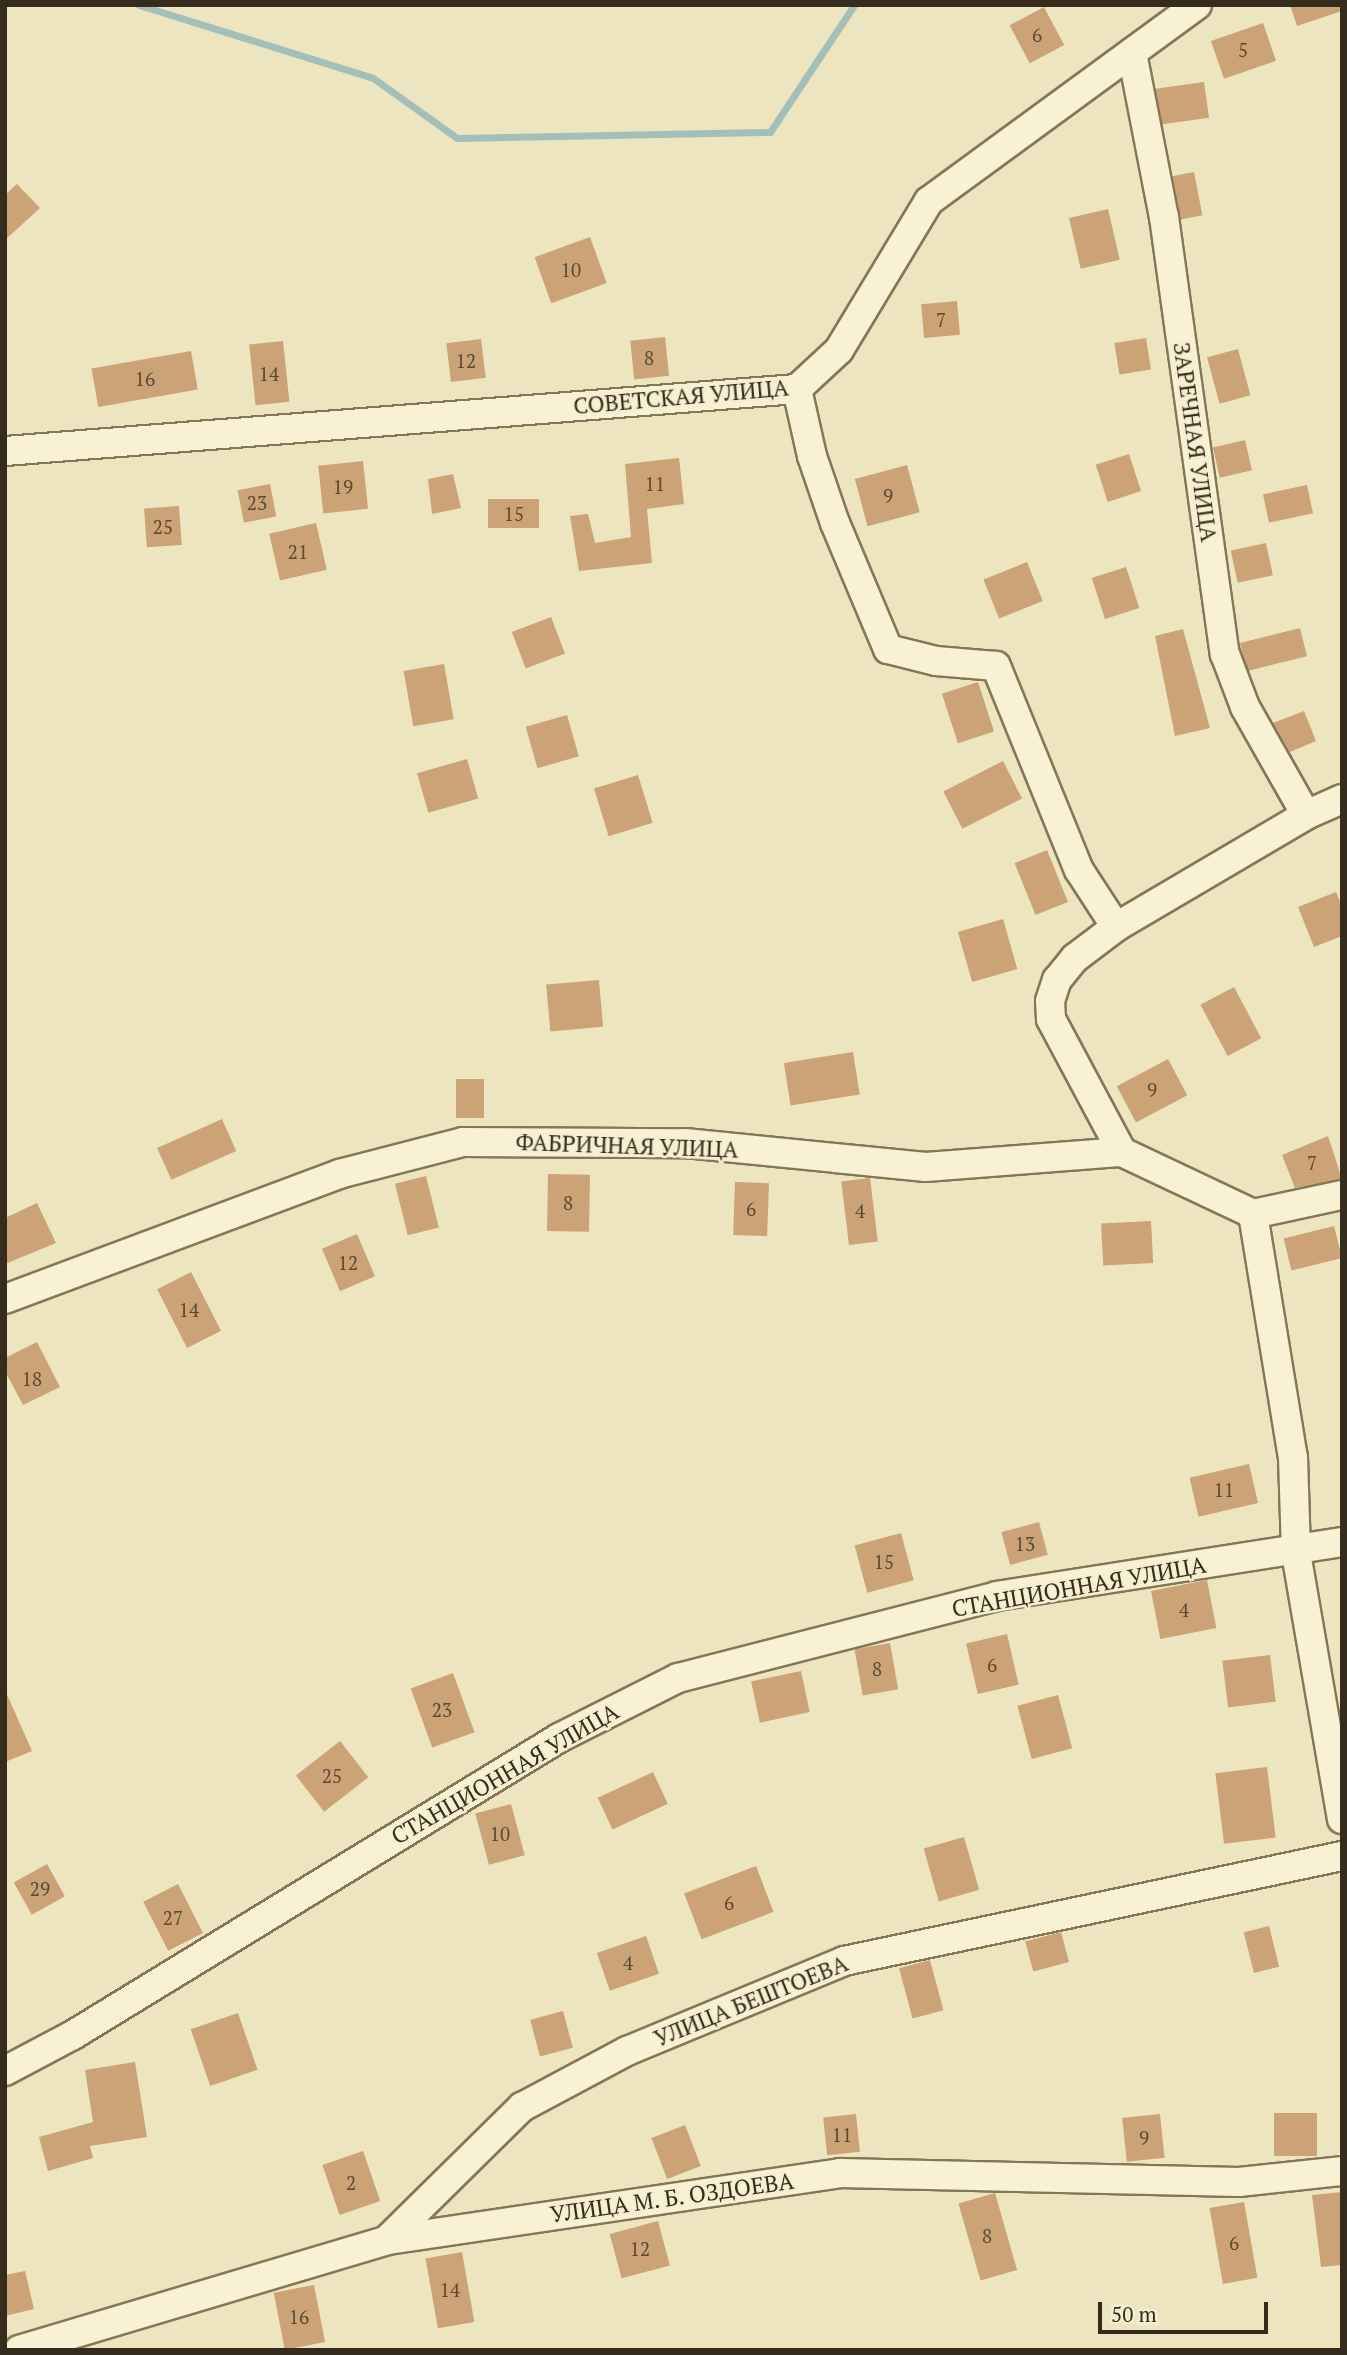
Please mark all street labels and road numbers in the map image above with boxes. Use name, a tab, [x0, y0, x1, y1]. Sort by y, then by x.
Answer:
street label: ЗАРЕЧНАЯ УЛИЦА	[1167, 340, 1223, 544]
street label: СОВЕТСКАЯ УЛИЦА	[572, 374, 790, 420]
street label: ФАБРИЧНАЯ УЛИЦА	[515, 1128, 739, 1164]
street label: СТАНЦИОННАЯ УЛИЦА	[949, 1551, 1209, 1623]
street label: СТАНЦИОННАЯ УЛИЦА	[386, 1697, 624, 1851]
street label: УЛИЦА БЕШТОЕВА	[650, 1949, 852, 2053]
street label: УЛИЦА М. Б. ОЗДОЕВА	[547, 2167, 797, 2229]

